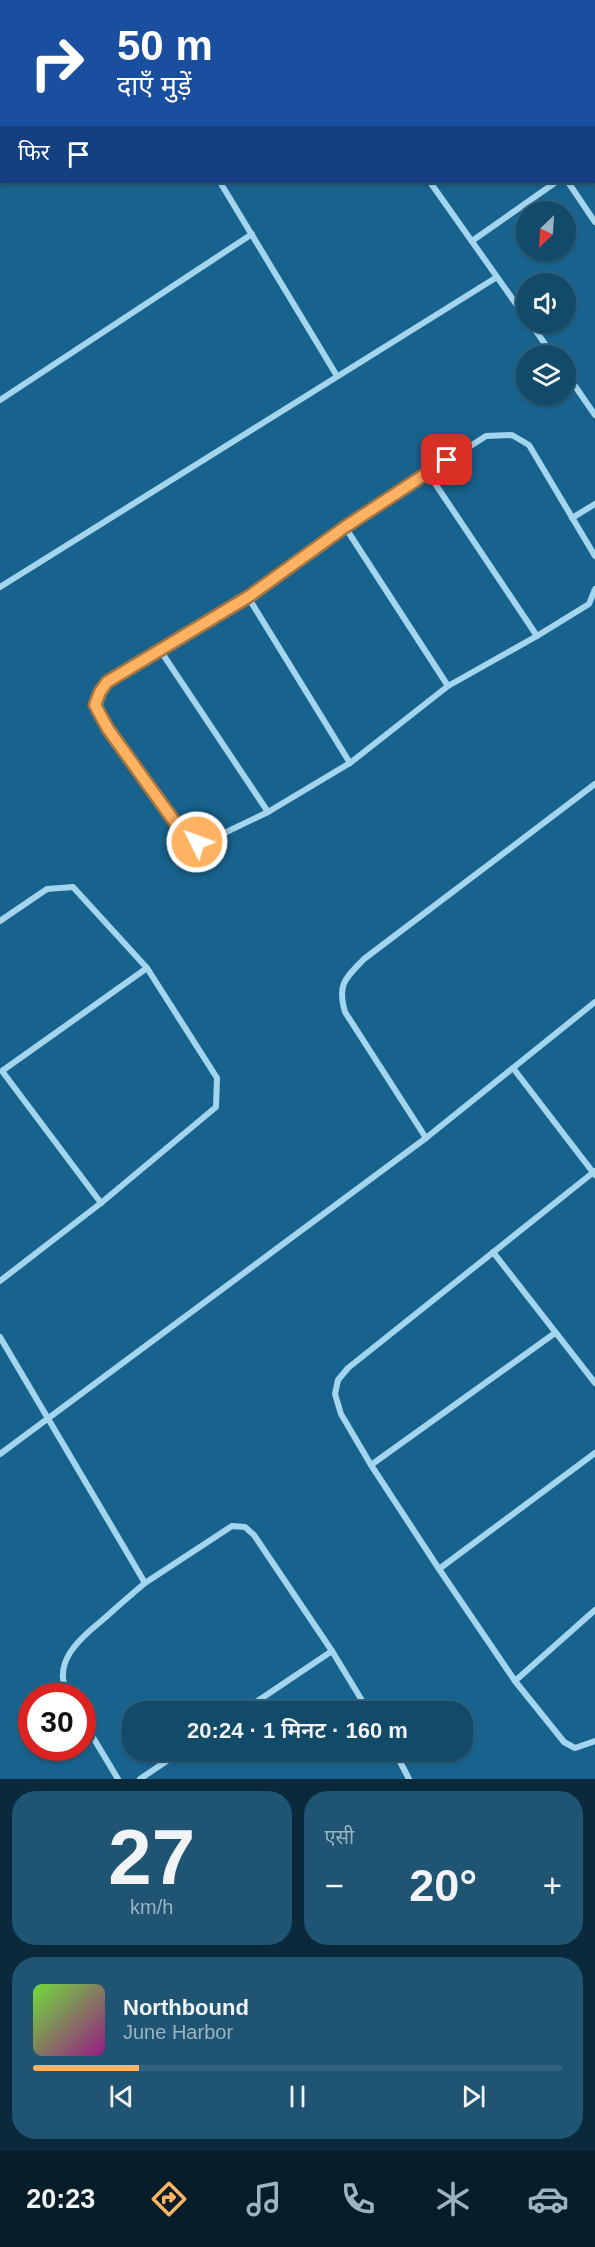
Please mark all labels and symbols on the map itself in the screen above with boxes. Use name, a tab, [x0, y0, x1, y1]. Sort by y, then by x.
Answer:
north arrow	[516, 201, 576, 261]
pin	[421, 434, 472, 485]
position arrow	[165, 810, 229, 874]
speed limit sign: 30	[18, 1683, 96, 1761]

